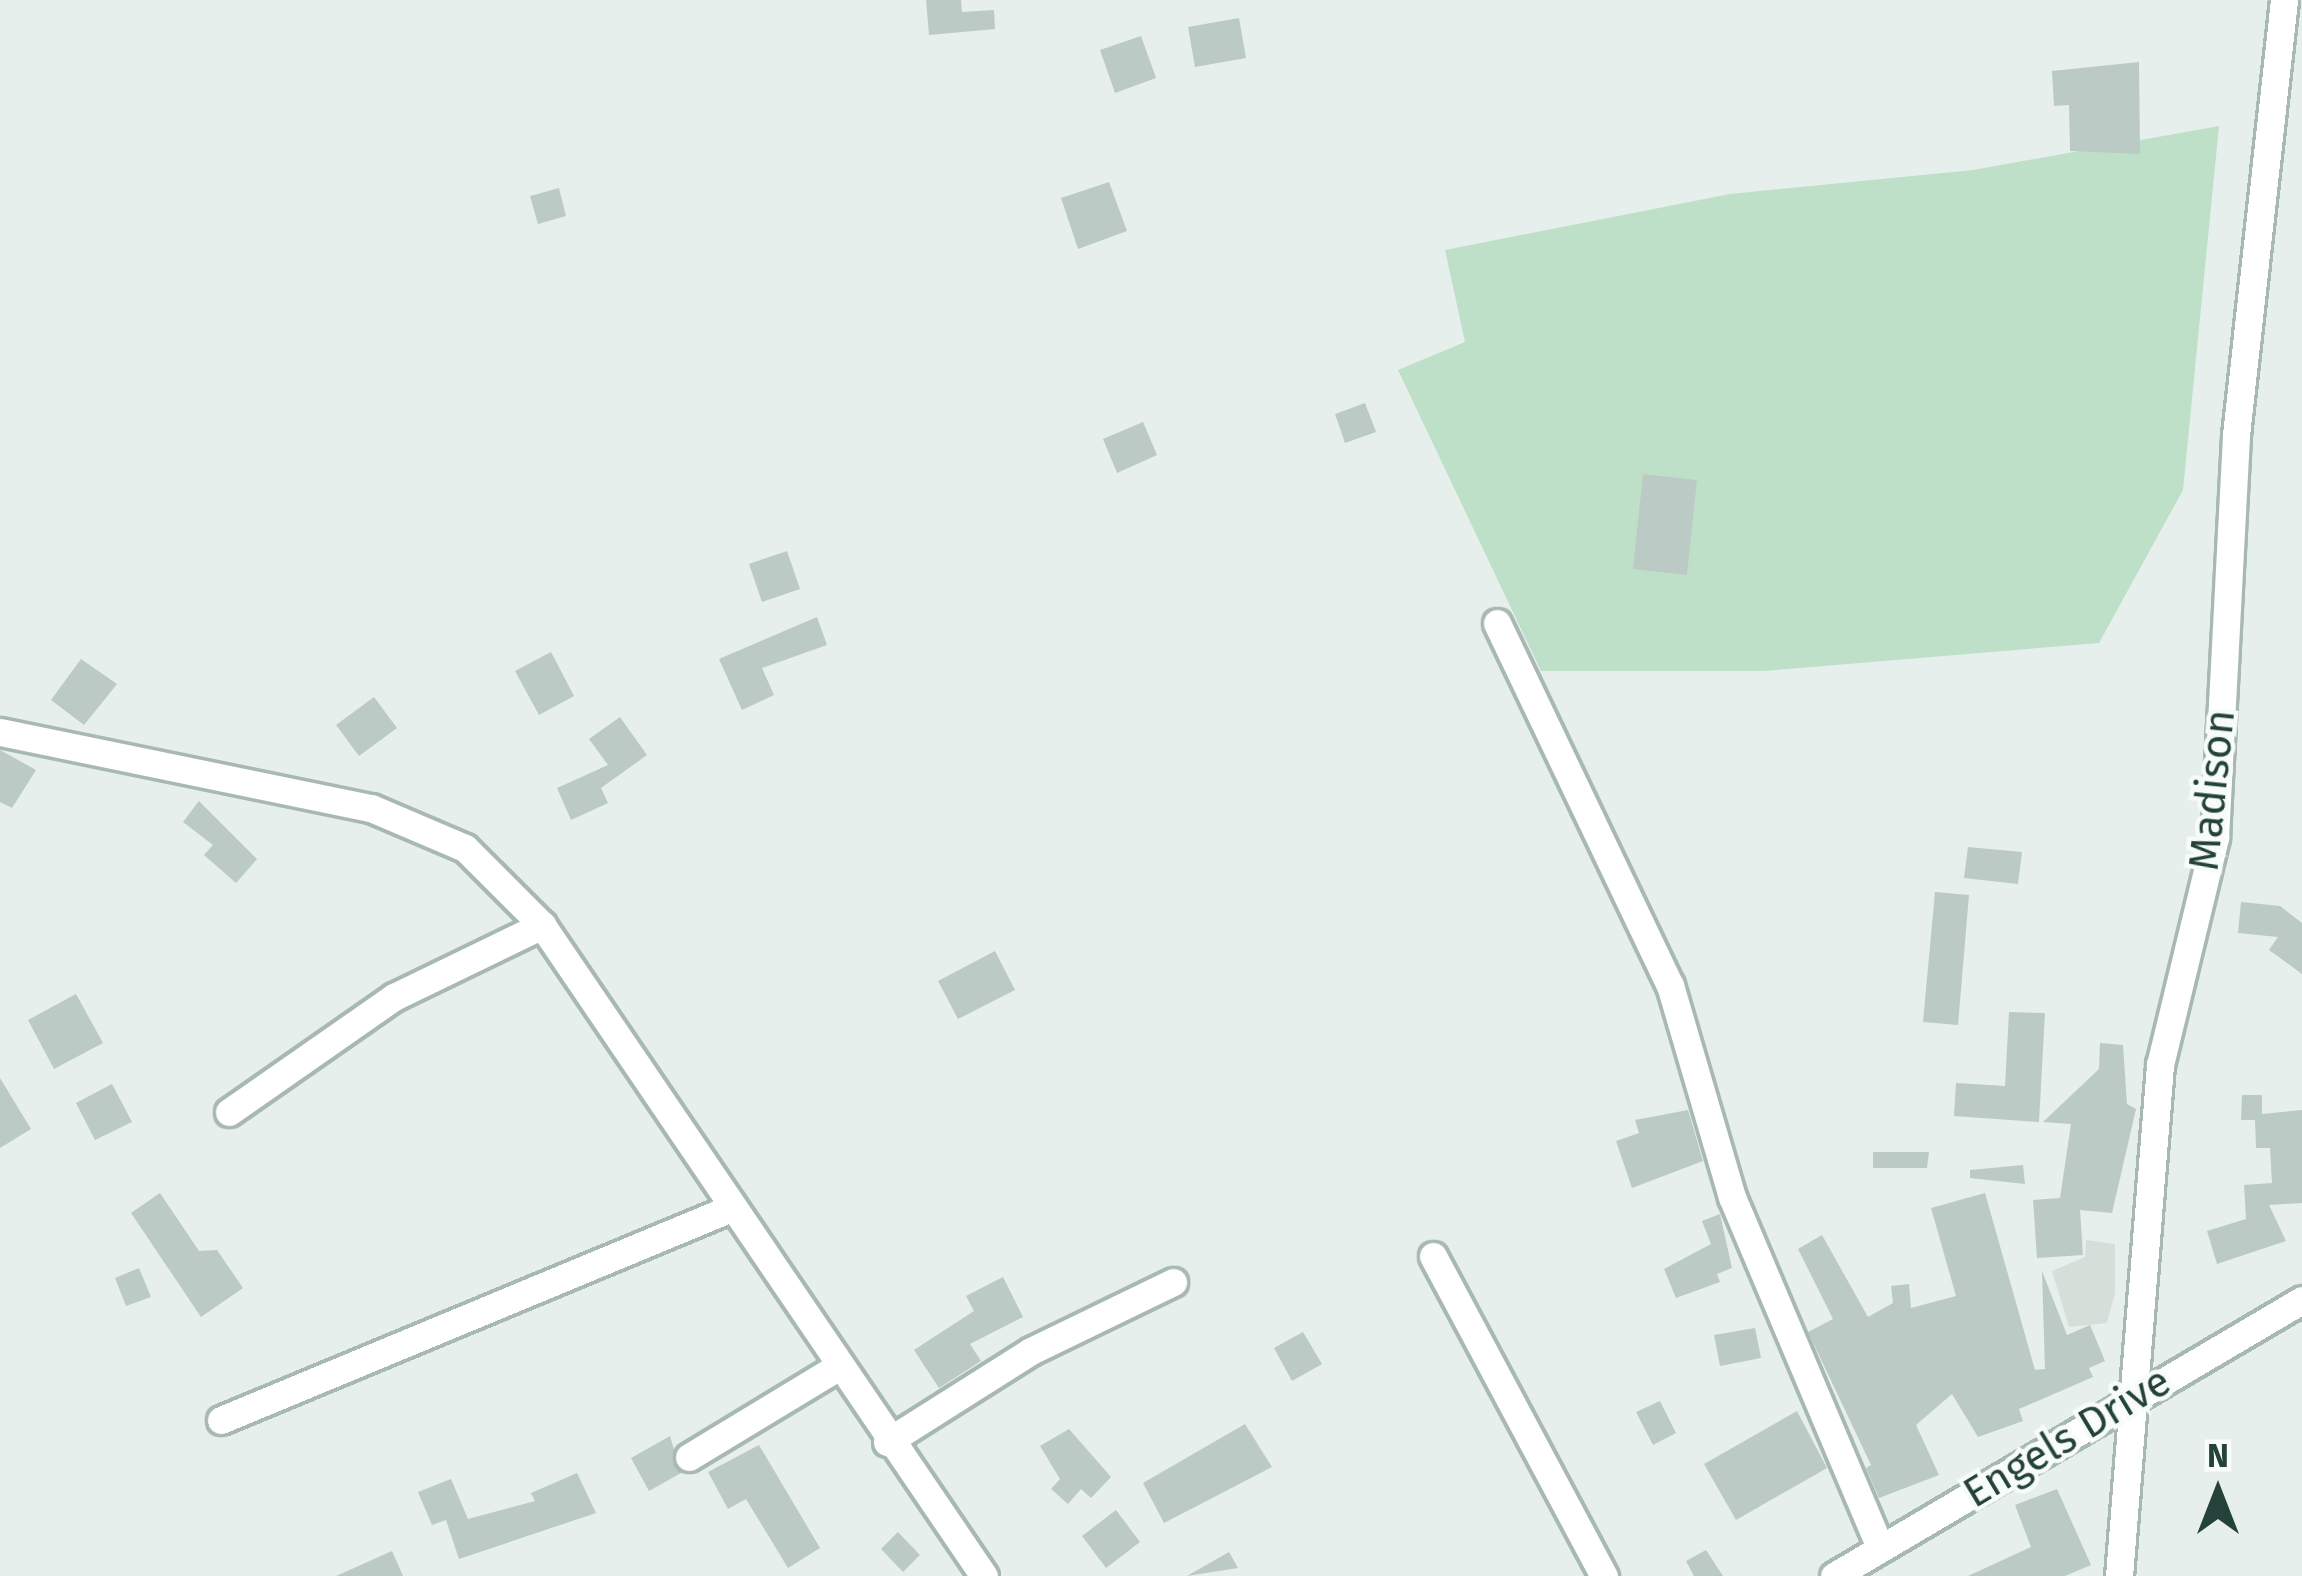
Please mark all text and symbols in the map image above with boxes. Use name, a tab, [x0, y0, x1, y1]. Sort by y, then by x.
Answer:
street label: Madison	[2179, 707, 2245, 873]
street label: Engels Drive	[1954, 1356, 2180, 1518]
north arrow	[2158, 1432, 2278, 1552]
text: N	[2207, 1436, 2229, 1476]

